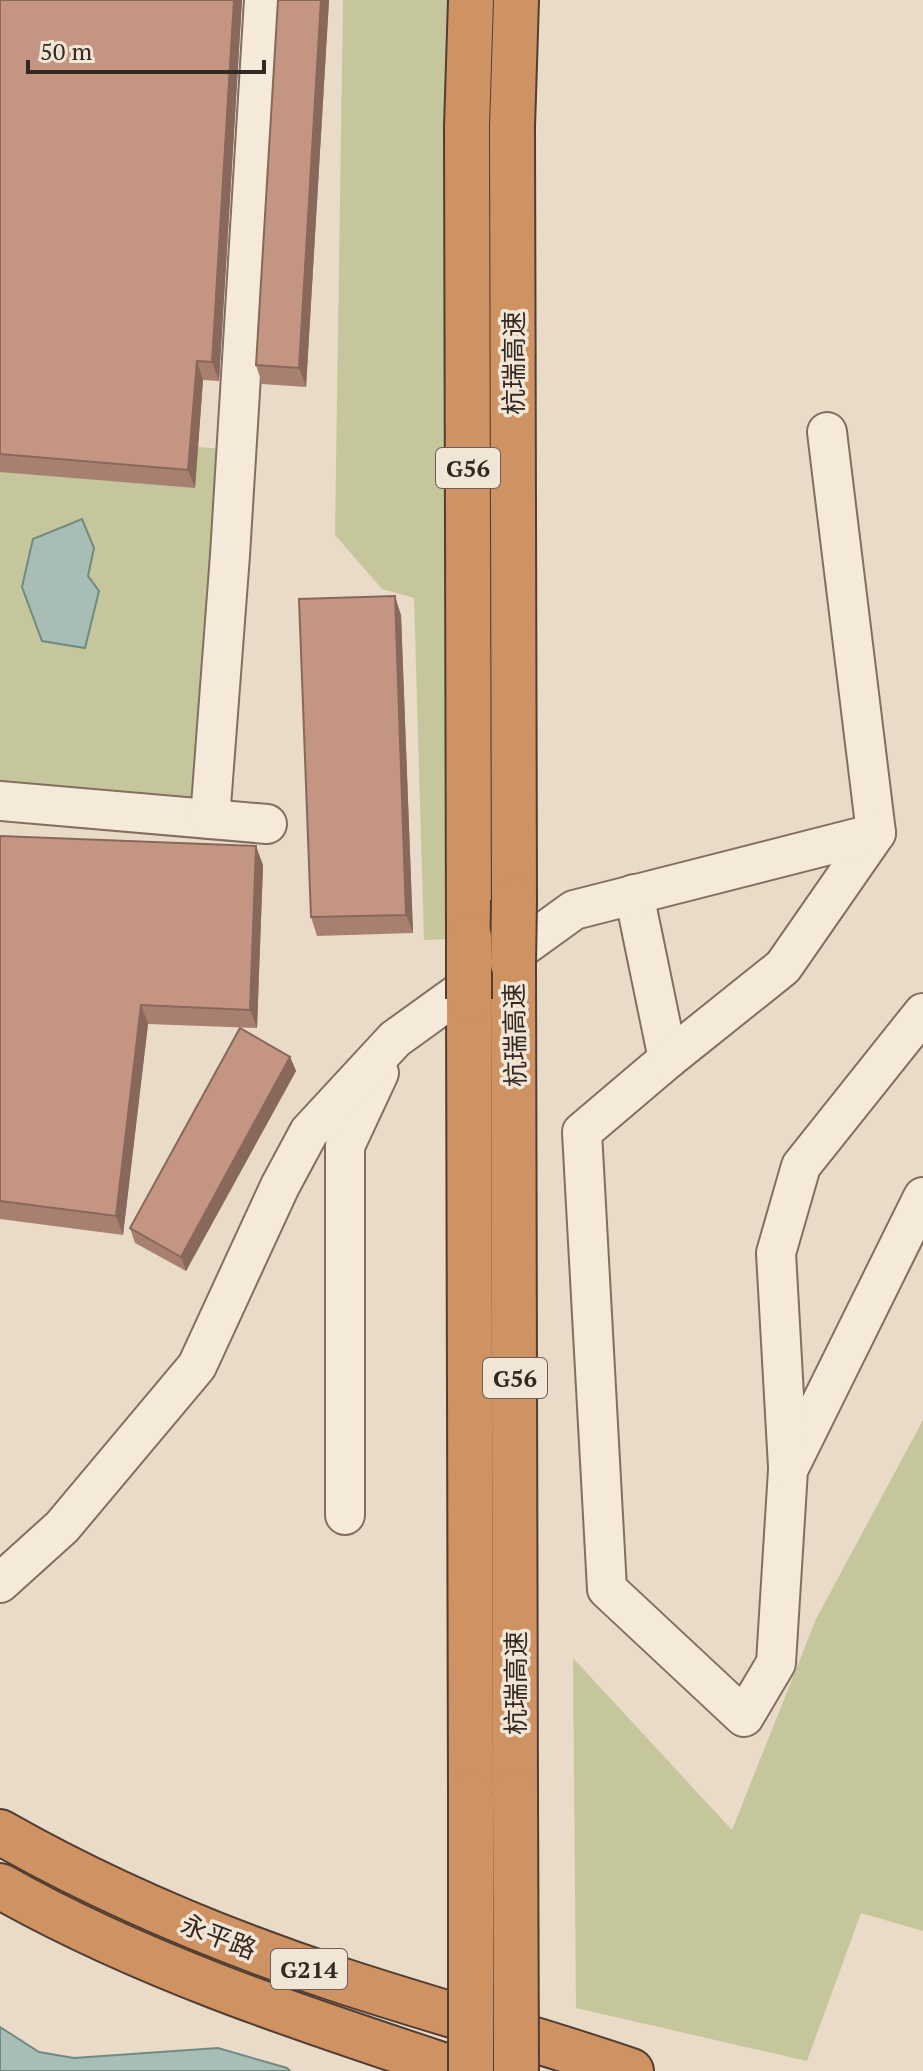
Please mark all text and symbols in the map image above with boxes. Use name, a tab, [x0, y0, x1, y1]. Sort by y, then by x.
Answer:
scale bar	[28, 24, 264, 74]
text: 50 m	[40, 35, 92, 67]
street label: 杭瑞高速	[496, 311, 530, 415]
road number: G56	[436, 448, 500, 488]
street label: 杭瑞高速	[496, 983, 532, 1087]
road number: G56	[483, 1358, 547, 1398]
street label: 杭瑞高速	[498, 1631, 532, 1735]
street label: 永平路	[176, 1906, 262, 1966]
road number: G214	[271, 1949, 347, 1989]

